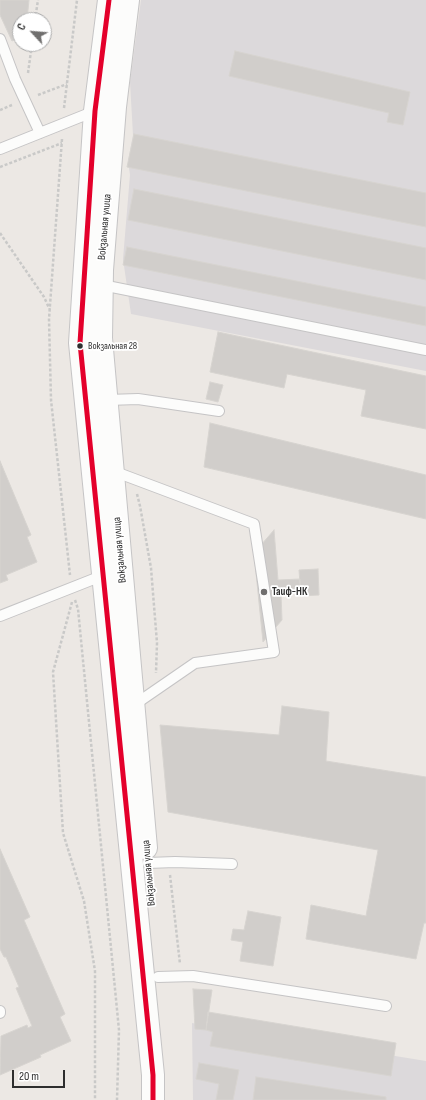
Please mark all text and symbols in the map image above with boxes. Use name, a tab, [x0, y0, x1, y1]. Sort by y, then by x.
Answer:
north arrow	[12, 12, 52, 52]
text: С	[15, 22, 29, 32]
street label: Вокзальная улица	[96, 193, 114, 261]
place label: Вокзальная 28	[88, 340, 137, 352]
marker: Вокзальная 28	[75, 341, 85, 351]
street label: Вокзальная улица	[111, 516, 129, 584]
place label: Таиф-НК	[272, 585, 307, 599]
marker: Таиф-НК	[259, 587, 269, 597]
street label: Вокзальная улица	[140, 839, 158, 907]
scale bar	[14, 1062, 67, 1088]
text: 20 m	[19, 1069, 39, 1084]

